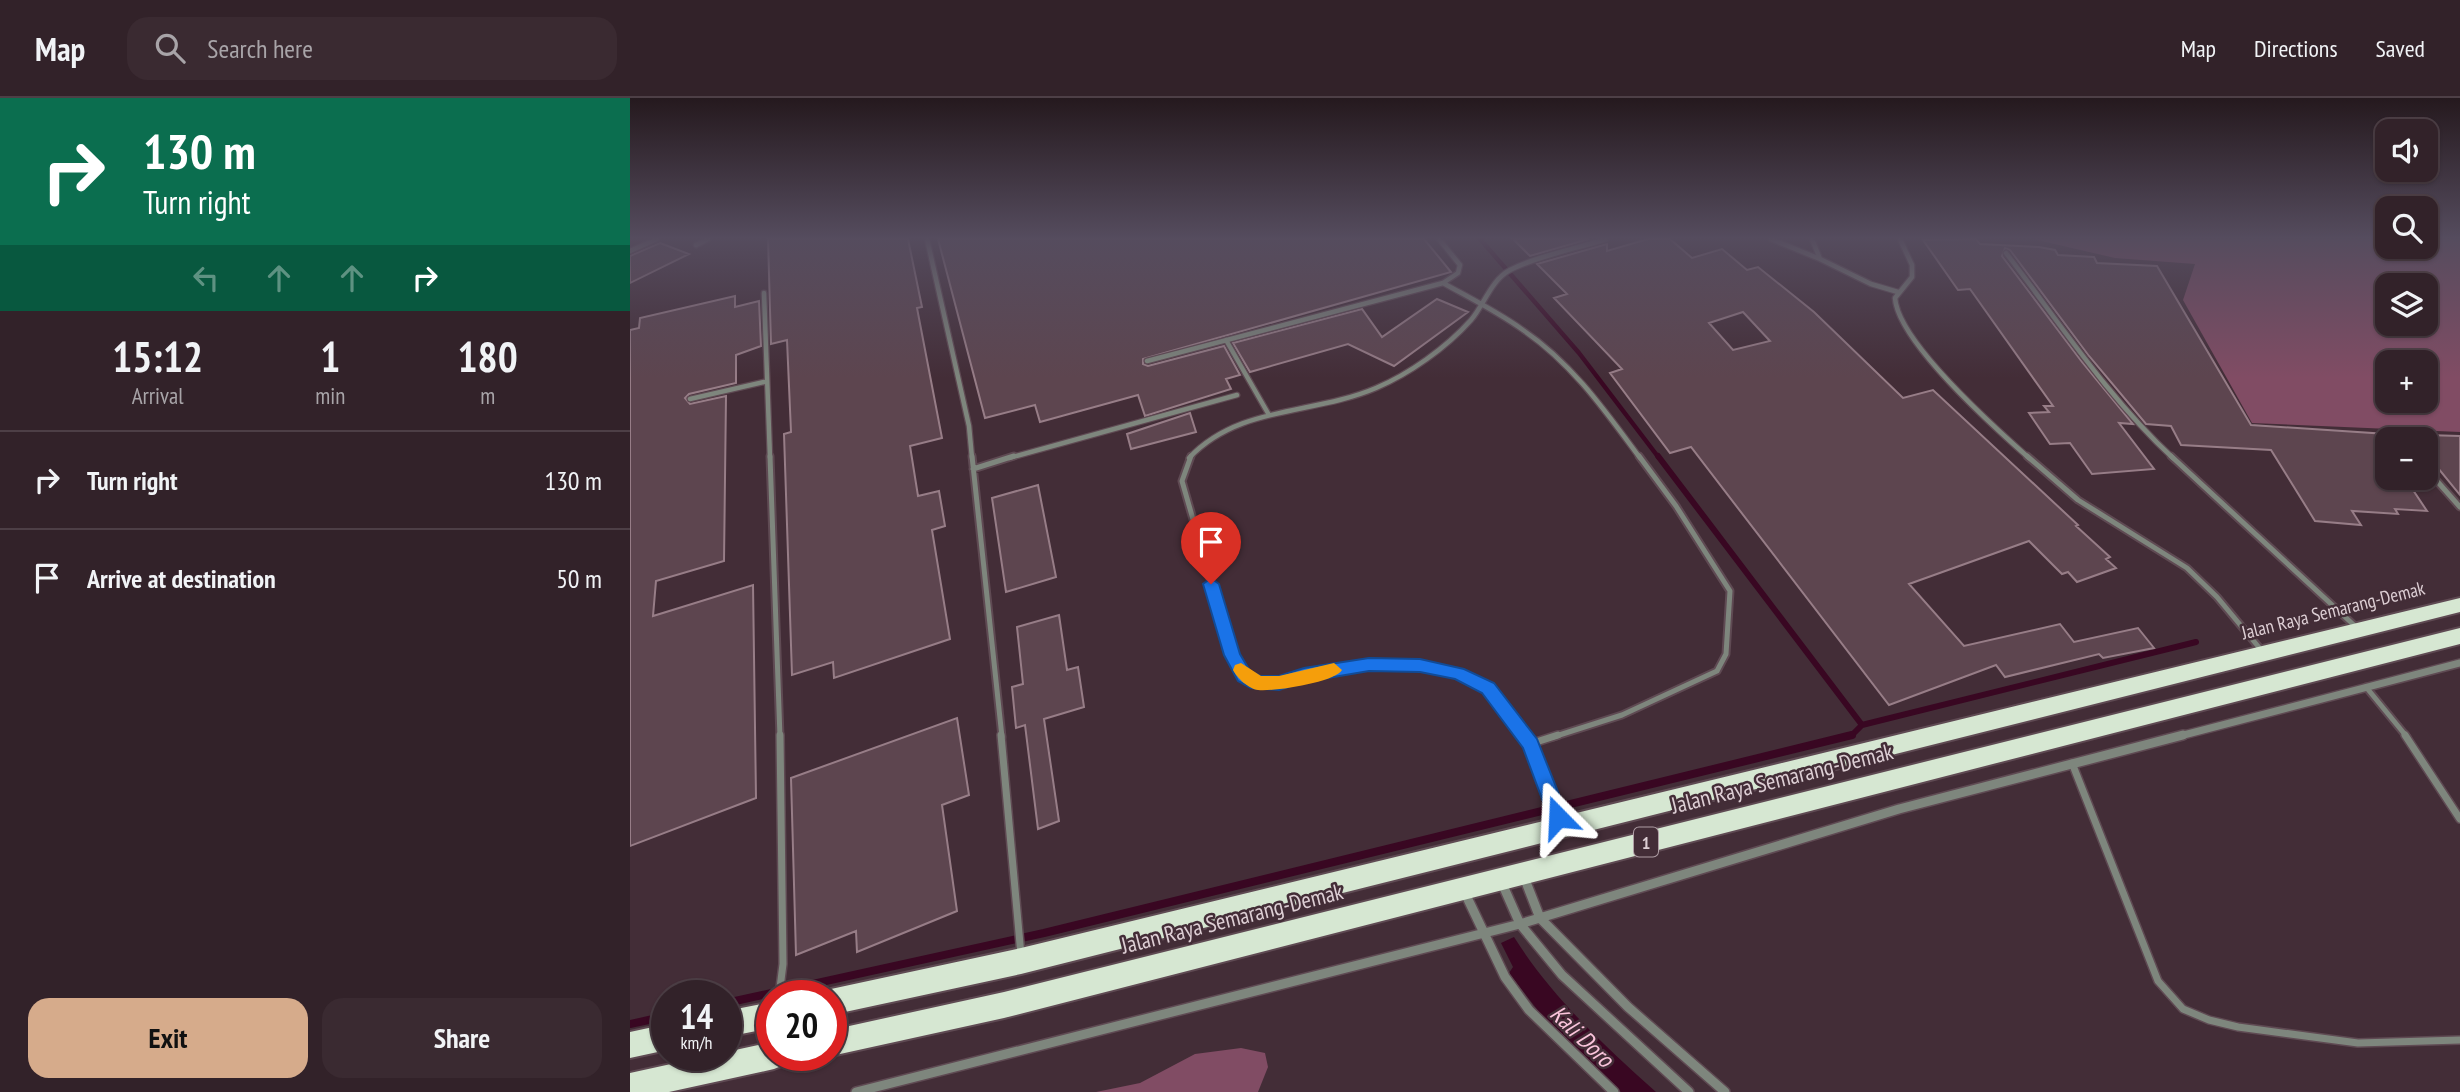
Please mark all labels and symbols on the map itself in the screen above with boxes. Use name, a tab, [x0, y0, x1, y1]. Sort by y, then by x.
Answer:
pin	[1181, 512, 1241, 584]
street label: Jalan Raya Semarang-Demak	[2238, 575, 2428, 645]
street label: Jalan Raya Semarang-Demak	[1667, 736, 1896, 820]
position arrow	[1521, 780, 1595, 854]
road number: 1	[1634, 828, 1658, 856]
street label: Jalan Raya Semarang-Demak	[1117, 876, 1346, 960]
speed limit sign: 20	[756, 980, 847, 1071]
water label: Kali Doro	[1544, 998, 1622, 1075]

